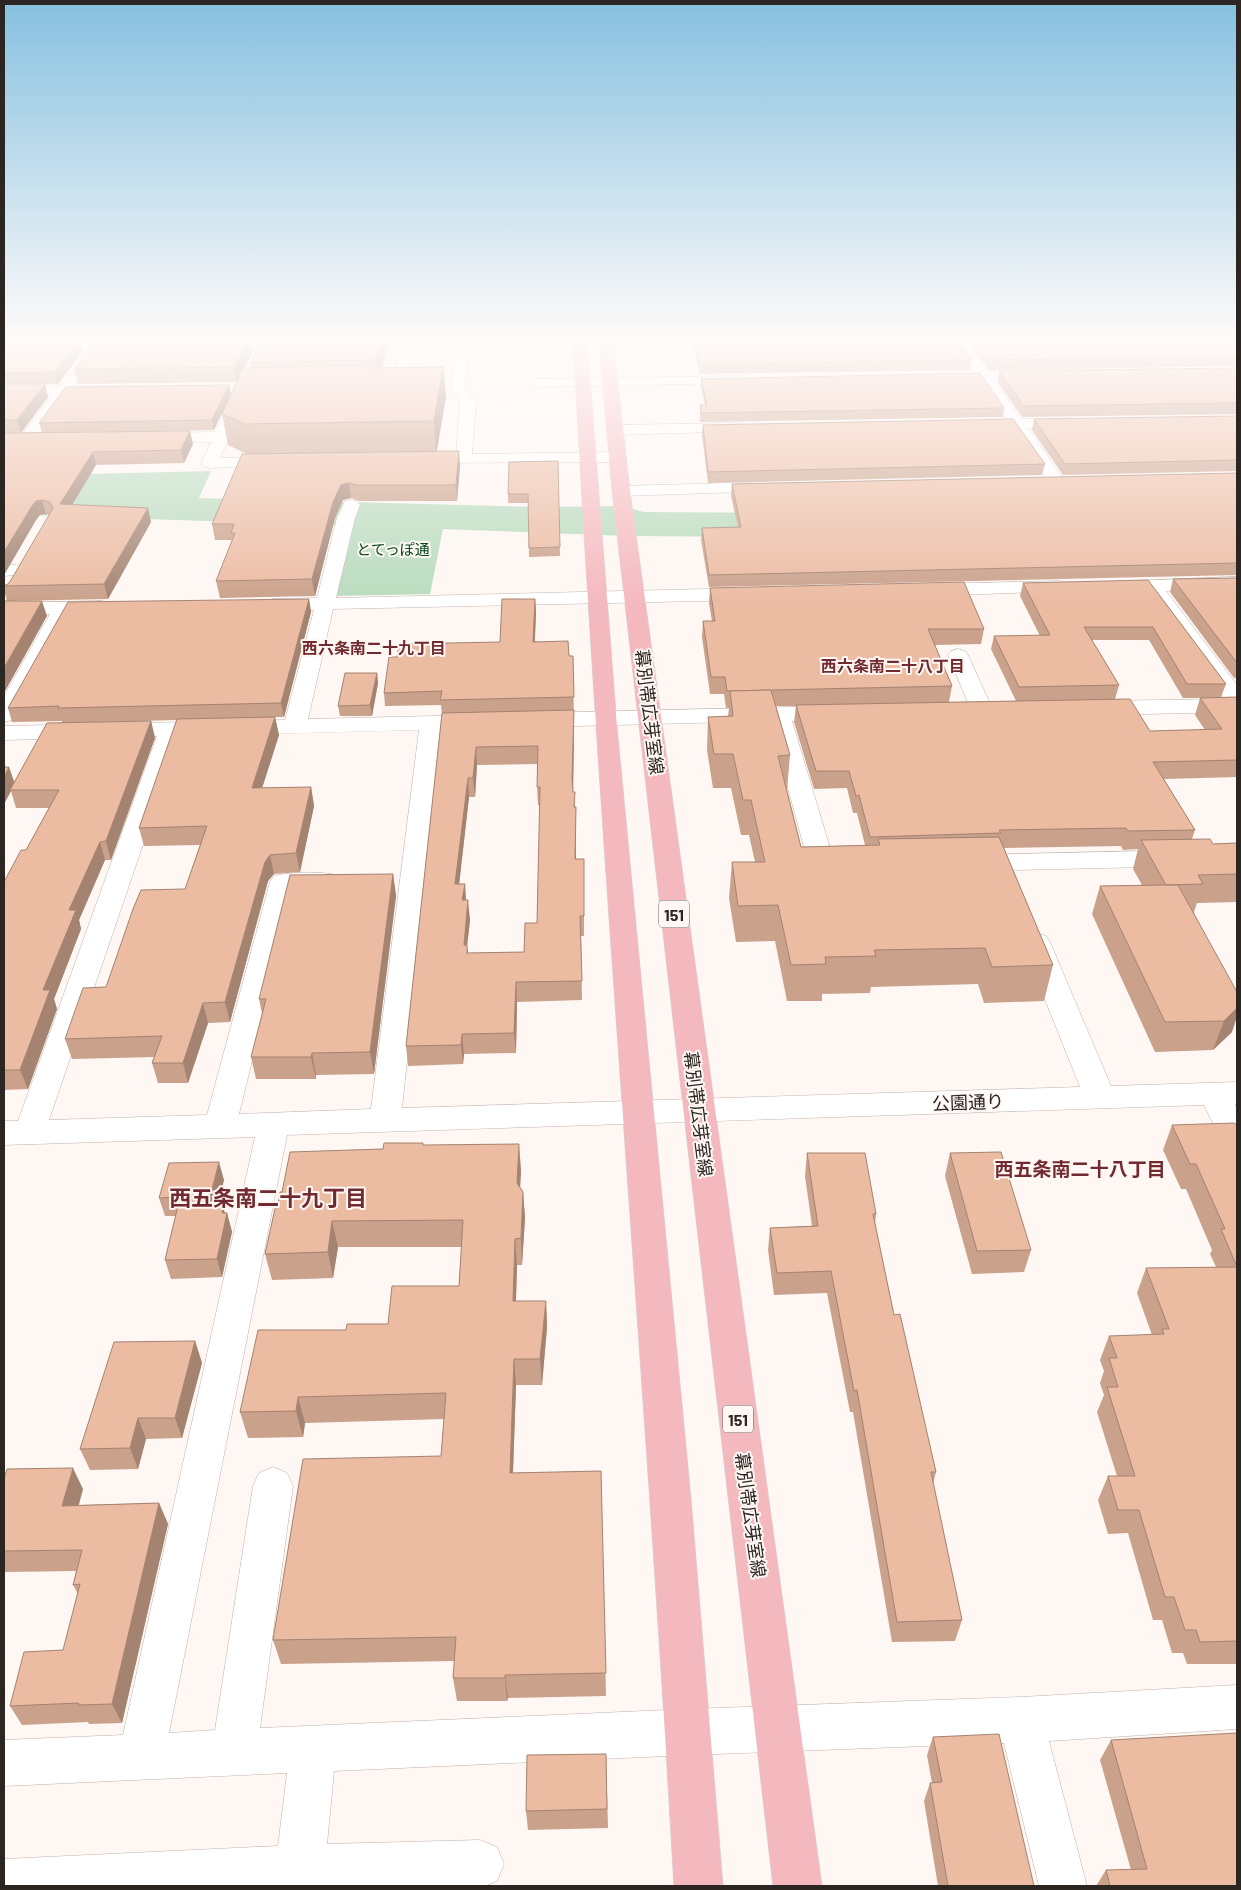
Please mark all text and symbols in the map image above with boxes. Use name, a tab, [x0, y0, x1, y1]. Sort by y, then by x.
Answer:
park label: とてっぽ通	[356, 540, 430, 558]
district label: 西六条南二十九丁目	[302, 638, 446, 657]
street label: 幕別帯広芽室線	[631, 648, 669, 776]
district label: 西六条南二十八丁目	[821, 656, 965, 675]
road number: 151	[659, 901, 689, 928]
street label: 幕別帯広芽室線	[680, 1050, 718, 1178]
street label: 公園通り	[932, 1090, 1004, 1114]
district label: 西五条南二十八丁目	[994, 1157, 1166, 1180]
district label: 西五条南二十九丁目	[169, 1184, 367, 1210]
road number: 151	[723, 1406, 753, 1432]
street label: 幕別帯広芽室線	[731, 1451, 771, 1579]

